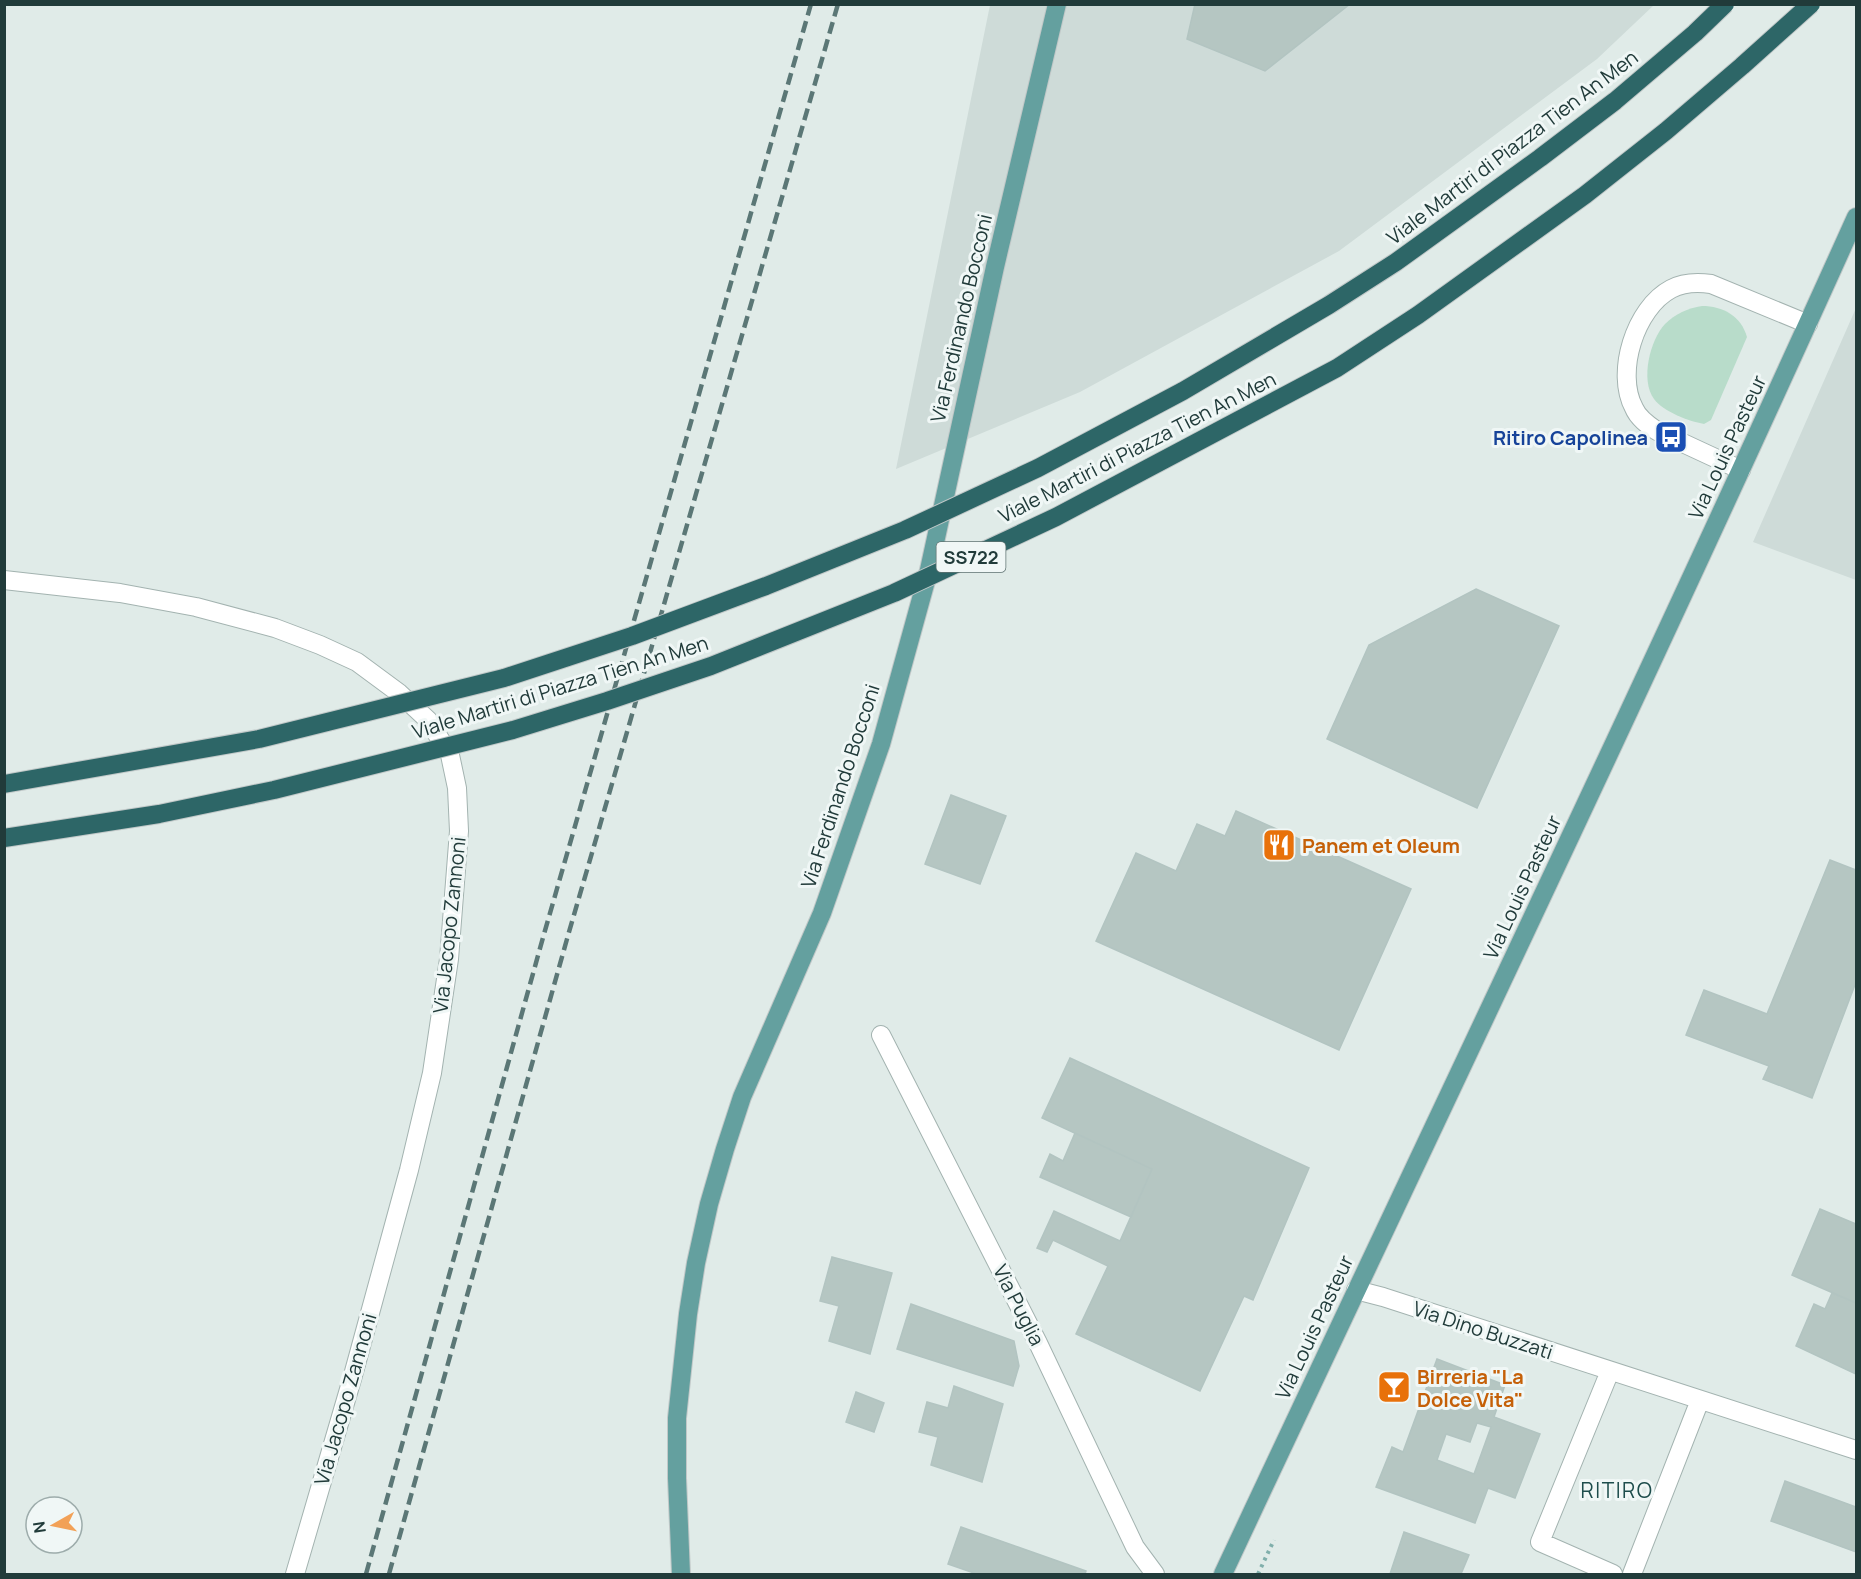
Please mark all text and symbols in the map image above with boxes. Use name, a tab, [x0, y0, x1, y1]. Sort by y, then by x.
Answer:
street label: Viale Martiri di Piazza Tien An Men	[1381, 44, 1643, 250]
street label: Via Ferdinando Bocconi	[924, 211, 998, 425]
street label: Viale Martiri di Piazza Tien An Men	[994, 365, 1280, 529]
street label: Via Louis Pasteur	[1682, 371, 1772, 523]
bus stop icon: Ritiro Capolinea	[1653, 419, 1689, 455]
place label: Ritiro Capolinea	[1493, 424, 1648, 451]
road number: SS722	[936, 542, 1006, 572]
street label: Viale Martiri di Piazza Tien An Men	[409, 629, 711, 745]
street label: Via Ferdinando Bocconi	[794, 681, 886, 891]
street label: Via Louis Pasteur	[1477, 811, 1567, 963]
restaurant icon: Panem et Oleum	[1261, 827, 1297, 863]
place label: Panem et Oleum	[1302, 832, 1460, 859]
street label: Via Jacopo Zannoni	[426, 835, 472, 1015]
street label: Via Louis Pasteur	[1269, 1251, 1359, 1403]
street label: Via Puglia	[987, 1260, 1051, 1350]
street label: Via Dino Buzzati	[1410, 1295, 1556, 1365]
street label: Via Jacopo Zannoni	[308, 1310, 382, 1488]
place label: Birreria "La Dolce Vita"	[1417, 1363, 1524, 1413]
bar icon: Birreria "La Dolce Vita"	[1376, 1369, 1412, 1405]
district label: RITIRO	[1580, 1476, 1654, 1504]
north arrow	[24, 1495, 84, 1555]
text: N	[27, 1520, 51, 1535]

